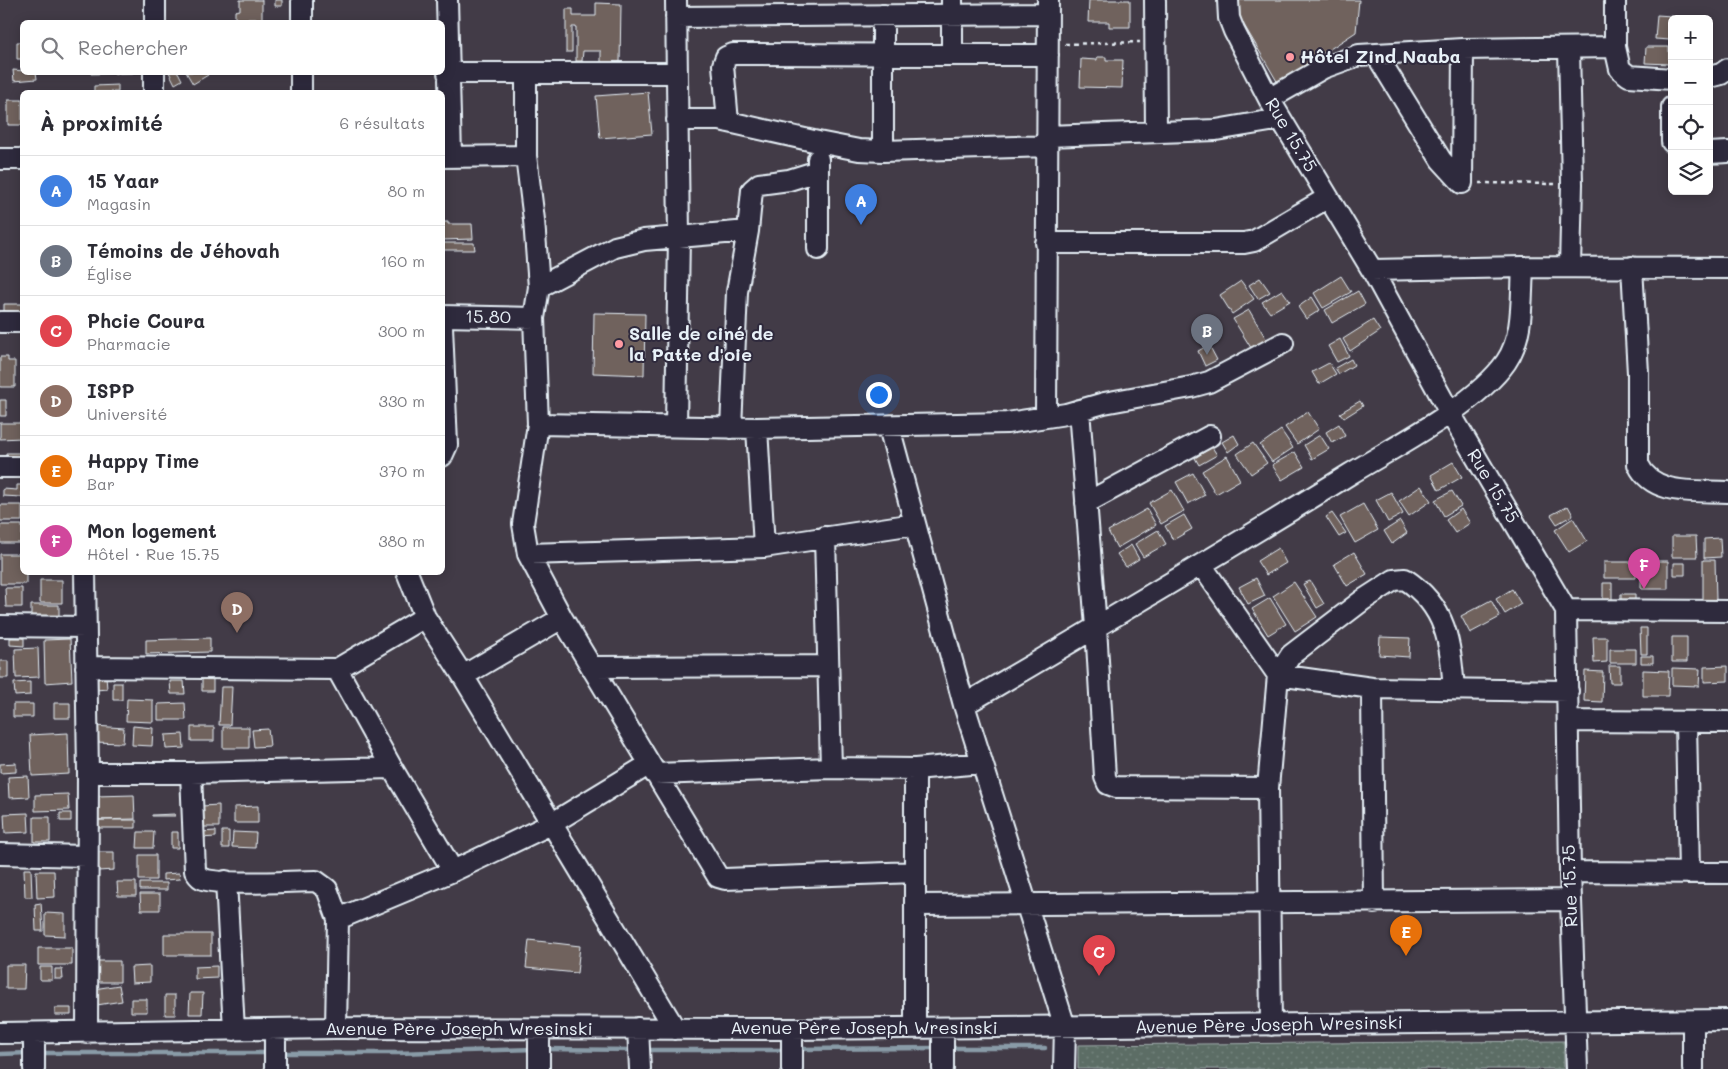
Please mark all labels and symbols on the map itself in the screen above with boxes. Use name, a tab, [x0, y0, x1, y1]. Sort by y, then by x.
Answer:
place label: Hôtel Zind Naaba	[1300, 44, 1461, 68]
marker: Hôtel Zind Naaba	[1284, 51, 1296, 63]
street label: Rue 15.75	[1260, 93, 1323, 176]
pin: A	[845, 184, 877, 225]
street label: 15.80	[465, 304, 511, 328]
pin: B	[1191, 314, 1223, 355]
place label: Salle de ciné de la Patte d'oie	[629, 321, 774, 366]
marker: Salle de ciné de la Patte d'oie	[613, 338, 625, 350]
your location	[866, 382, 892, 408]
street label: Rue 15.75	[1462, 444, 1525, 527]
pin: F	[1628, 548, 1660, 589]
pin: D	[221, 592, 253, 633]
street label: Rue 15.75	[1556, 844, 1582, 928]
pin: E	[1390, 915, 1422, 956]
pin: C	[1083, 935, 1115, 976]
street label: Avenue Père Joseph Wresinski	[1135, 1010, 1403, 1038]
street label: Avenue Père Joseph Wresinski	[730, 1015, 998, 1039]
street label: Avenue Père Joseph Wresinski	[325, 1016, 593, 1040]

